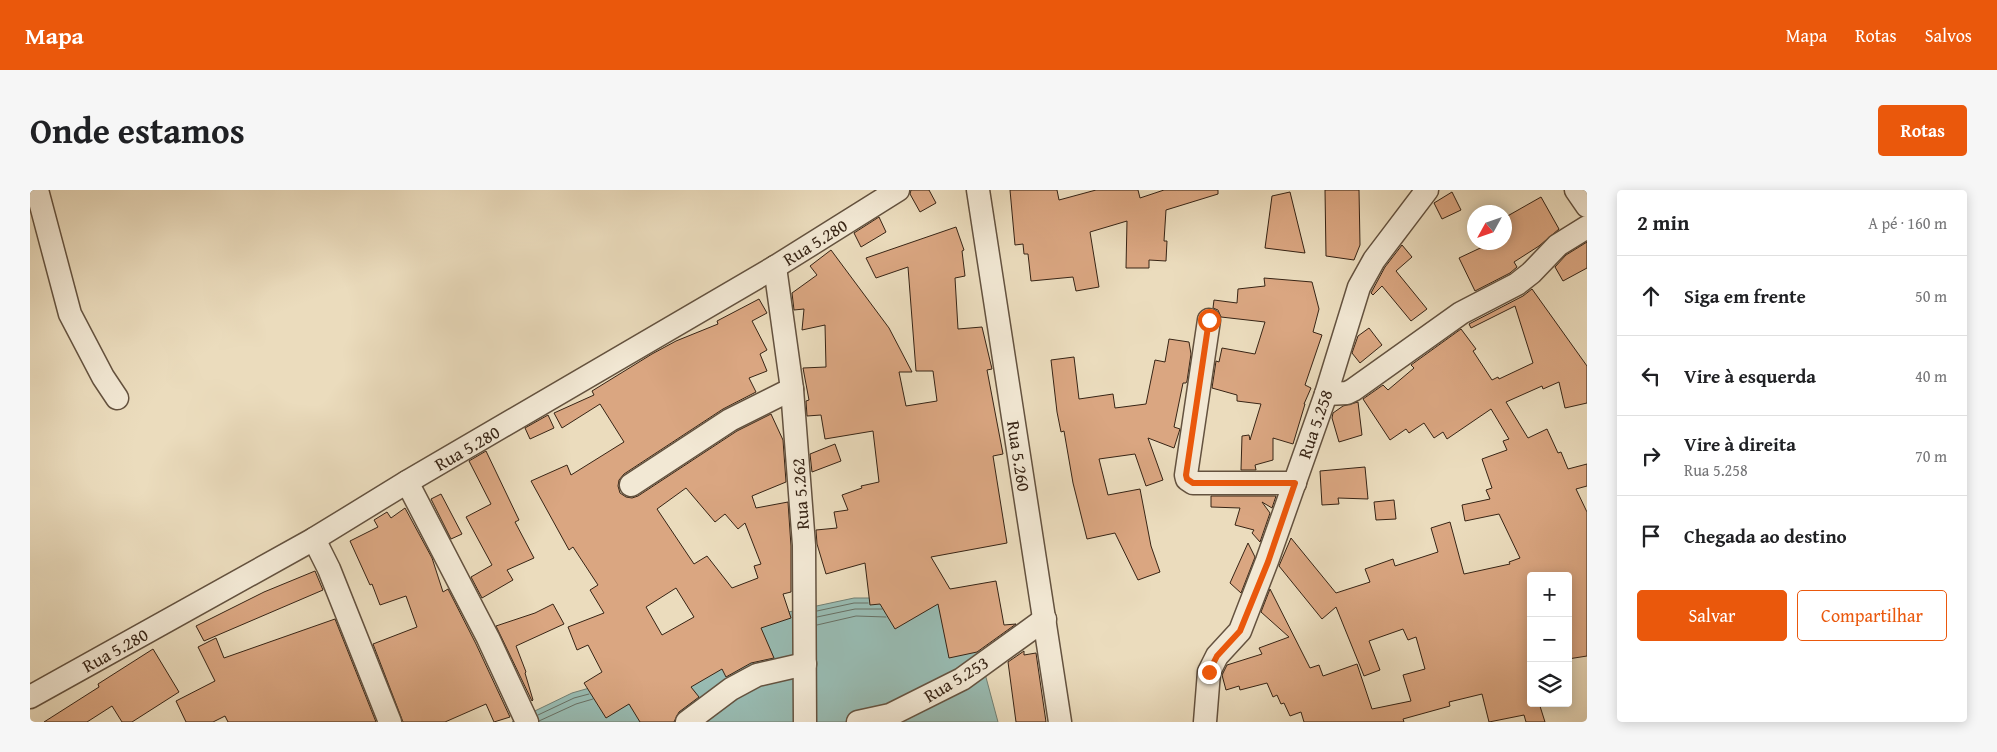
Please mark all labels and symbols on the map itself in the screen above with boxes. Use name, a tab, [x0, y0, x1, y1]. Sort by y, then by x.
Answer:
north arrow	[1467, 205, 1512, 250]
street label: Rua 5.280	[777, 211, 853, 272]
route start	[1198, 309, 1221, 332]
street label: Rua 5.258	[1291, 386, 1339, 462]
street label: Rua 5.280	[429, 418, 505, 478]
street label: Rua 5.260	[1000, 419, 1038, 494]
street label: Rua 5.262	[784, 457, 816, 531]
street label: Rua 5.280	[77, 621, 153, 679]
street label: Rua 5.253	[918, 649, 994, 709]
route end	[1198, 661, 1221, 684]

